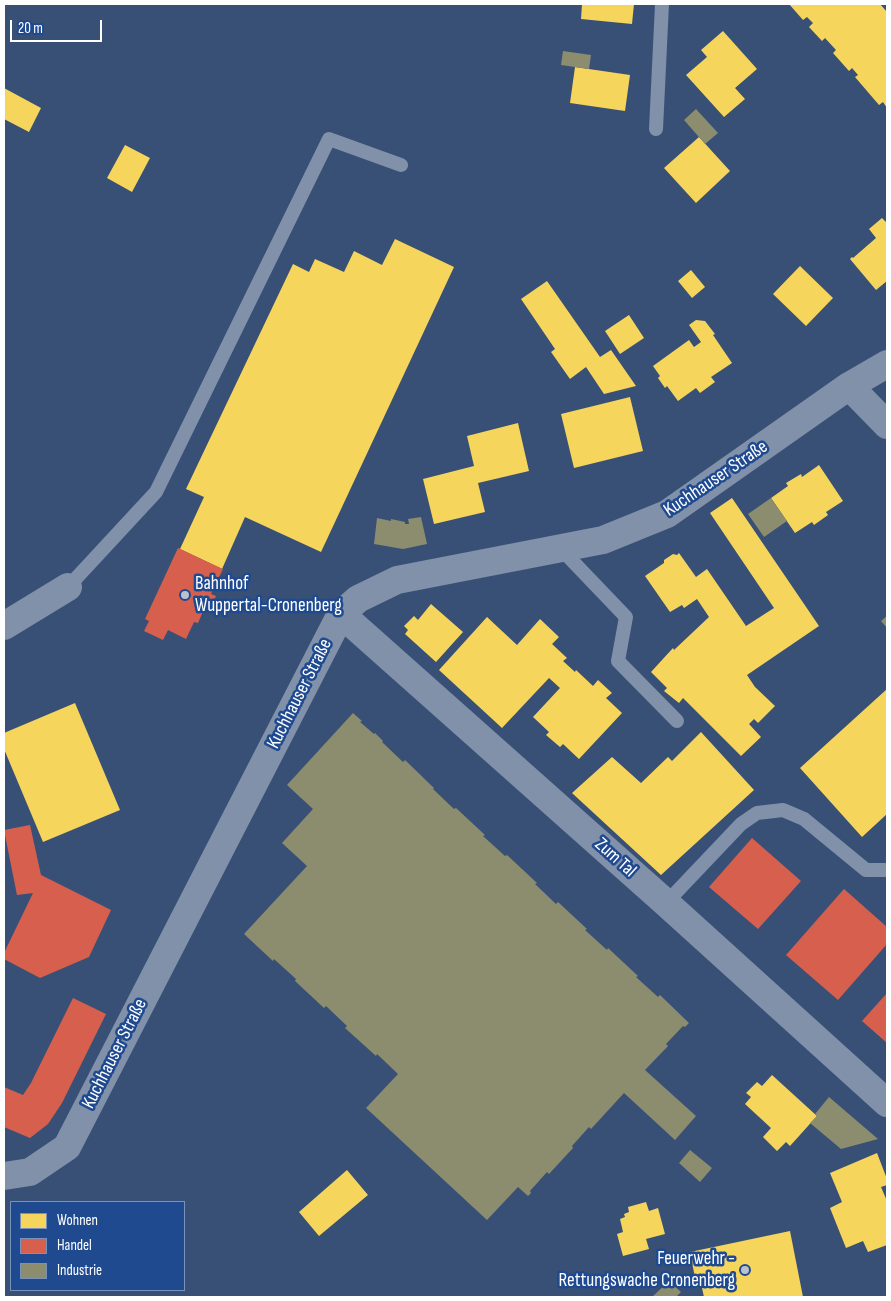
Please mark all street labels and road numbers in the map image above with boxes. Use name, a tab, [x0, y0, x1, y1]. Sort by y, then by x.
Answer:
street label: Kuchhauser Straße	[660, 436, 772, 522]
street label: Kuchhauser Straße	[263, 635, 337, 753]
street label: Zum Tal	[589, 833, 641, 883]
street label: Kuchhauser Straße	[78, 995, 152, 1113]

